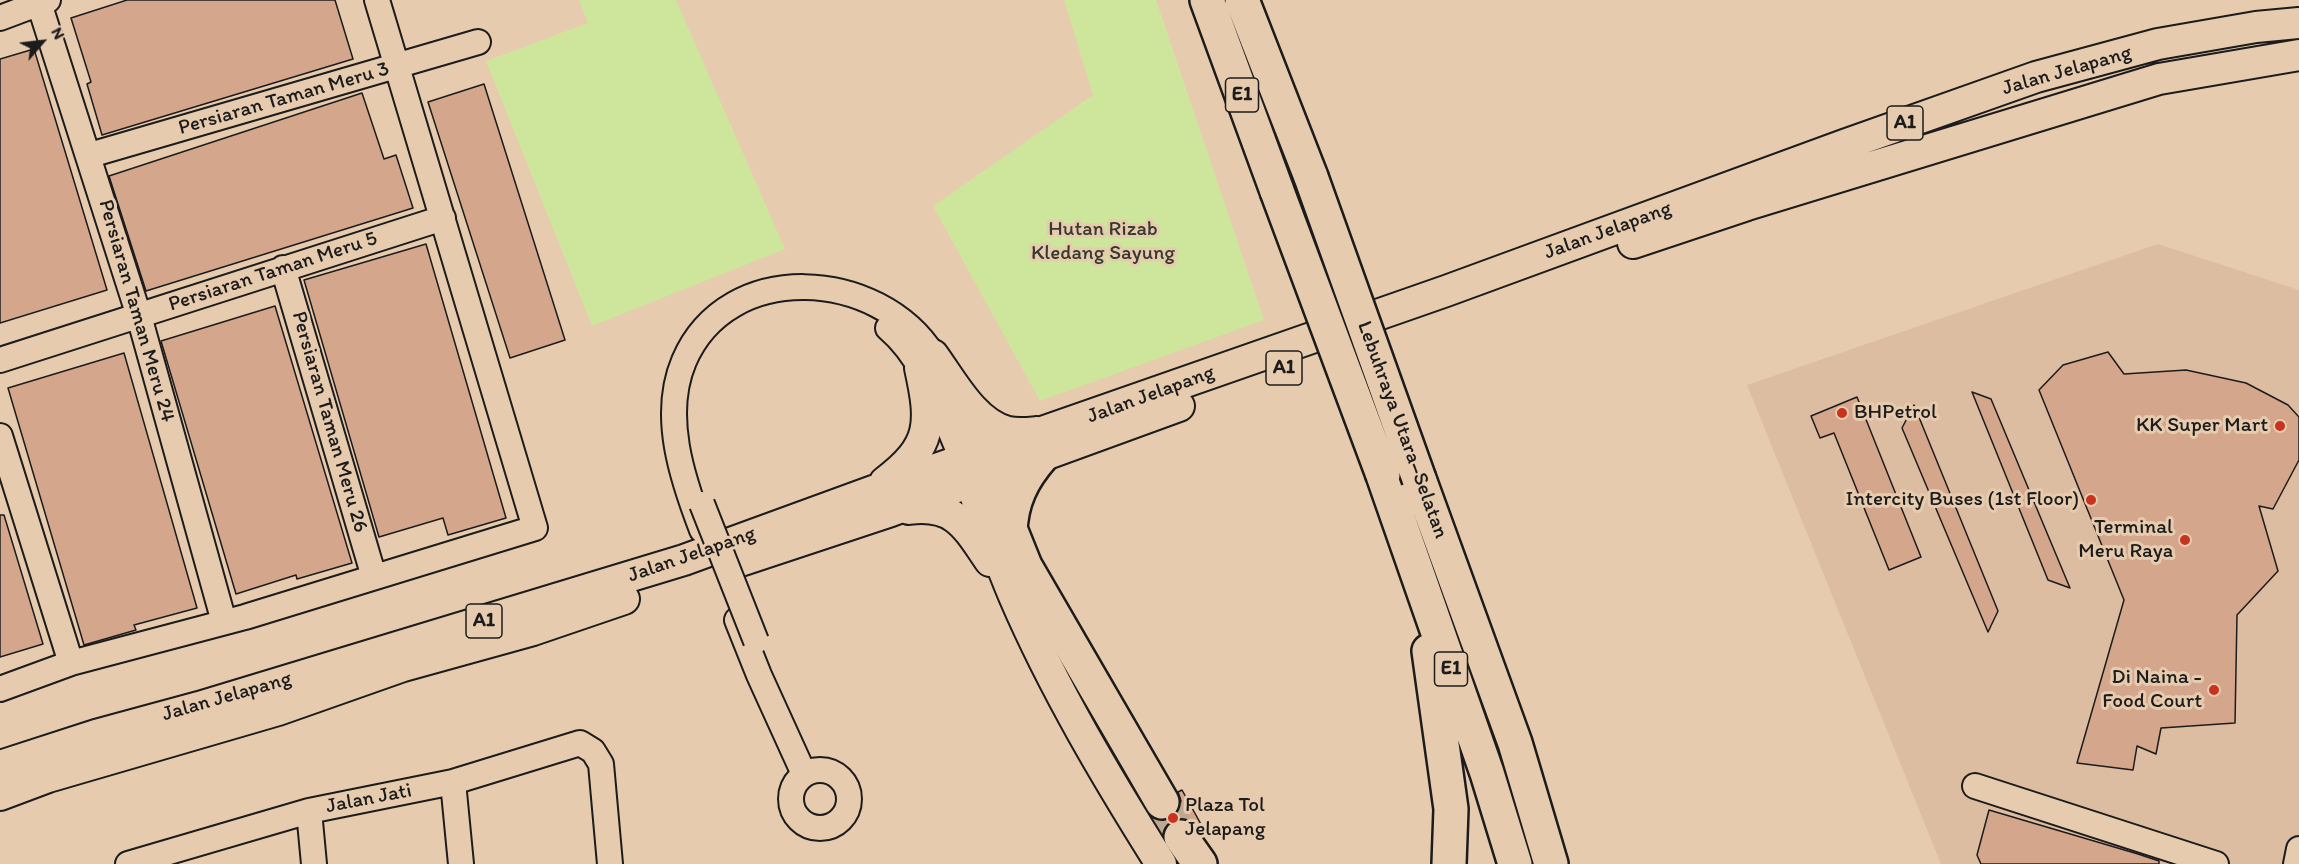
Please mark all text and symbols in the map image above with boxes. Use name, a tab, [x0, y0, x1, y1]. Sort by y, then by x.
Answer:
north arrow	[12, 12, 72, 72]
text: N	[47, 24, 69, 43]
street label: Jalan Jelapang	[1999, 40, 2135, 102]
street label: Persiaran Taman Meru 3	[176, 57, 392, 141]
road number: E1	[1226, 78, 1258, 112]
road number: A1	[1887, 106, 1923, 140]
street label: Jalan Jelapang	[1541, 196, 1675, 266]
street label: Persiaran Taman Meru 24	[92, 197, 180, 425]
park label: Hutan Rizab Kledang Sayung	[1031, 217, 1175, 267]
street label: Persiaran Taman Meru 5	[166, 226, 380, 318]
street label: Persiaran Taman Meru 26	[285, 308, 373, 536]
street label: Lebuhraya Utara–Selatan	[1351, 318, 1453, 542]
road number: A1	[1266, 351, 1302, 385]
street label: Jalan Jelapang	[1084, 360, 1218, 430]
place label: BHPetrol	[1854, 400, 1937, 426]
marker: BHPetrol	[1835, 406, 1849, 420]
place label: KK Super Mart	[2136, 413, 2268, 439]
marker: KK Super Mart	[2273, 419, 2287, 433]
place label: Intercity Buses (1st Floor)	[1845, 487, 2079, 513]
marker: Intercity Buses (1st Floor)	[2084, 493, 2098, 507]
place label: Terminal Meru Raya	[2078, 515, 2173, 565]
street label: Jalan Jelapang	[625, 521, 759, 589]
marker: Terminal Meru Raya	[2178, 533, 2192, 547]
road number: A1	[466, 604, 502, 638]
road number: E1	[1434, 652, 1468, 686]
place label: Di Naina - Food Court	[2102, 665, 2202, 715]
street label: Jalan Jelapang	[159, 666, 295, 728]
marker: Di Naina - Food Court	[2207, 683, 2221, 697]
street label: Jalan Jati	[324, 778, 414, 820]
place label: Plaza Tol Jelapang	[1185, 793, 1266, 843]
marker: Plaza Tol Jelapang	[1166, 811, 1180, 825]

